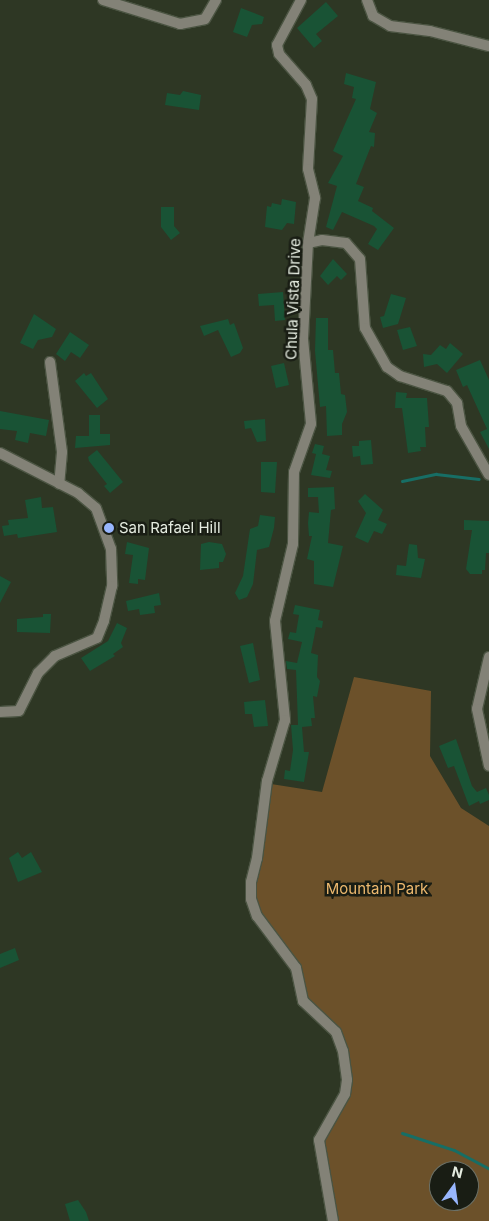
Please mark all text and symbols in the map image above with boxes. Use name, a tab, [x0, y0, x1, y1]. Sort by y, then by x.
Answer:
street label: Chula Vista Drive	[282, 238, 304, 360]
place label: San Rafael Hill	[119, 519, 221, 537]
marker: San Rafael Hill	[103, 522, 115, 534]
park label: Mountain Park	[326, 880, 428, 898]
north arrow	[429, 1161, 479, 1211]
text: N	[450, 1162, 465, 1181]

